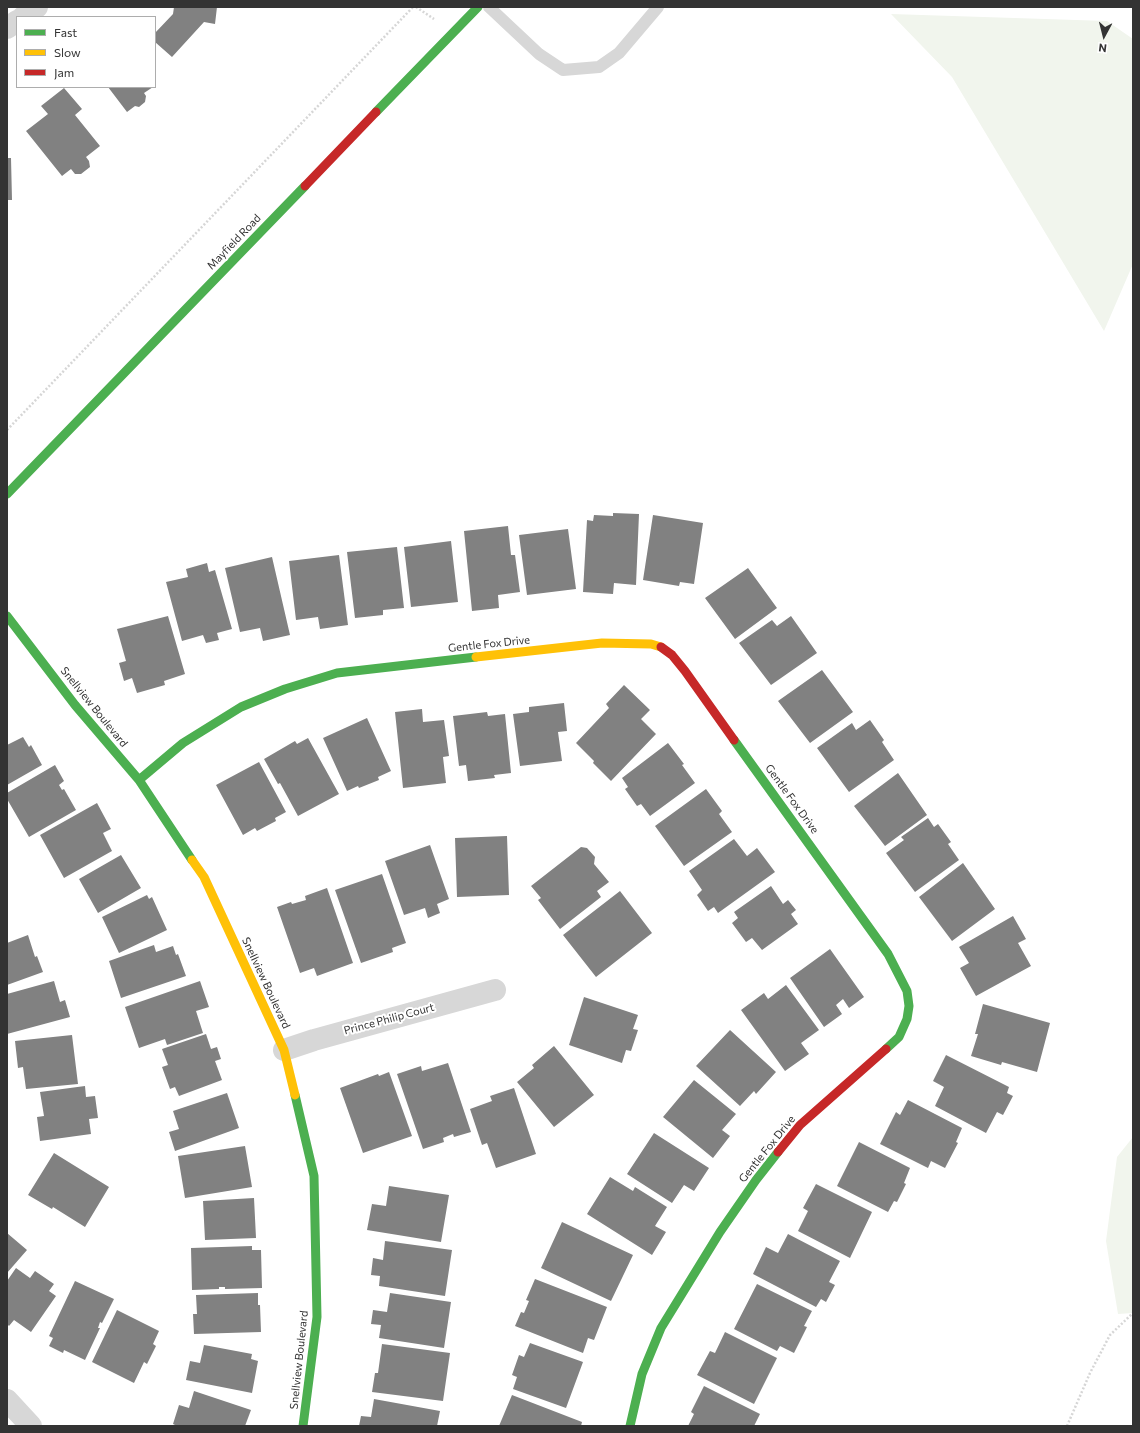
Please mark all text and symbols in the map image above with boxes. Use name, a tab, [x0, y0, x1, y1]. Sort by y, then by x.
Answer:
legend	[16, 16, 156, 88]
north arrow	[1084, 16, 1124, 56]
text: Fast	[54, 25, 77, 39]
text: N	[1098, 41, 1107, 55]
text: Slow	[54, 45, 81, 59]
text: Jam	[54, 65, 74, 79]
street label: Mayfield Road	[204, 212, 264, 272]
street label: Gentle Fox Drive	[447, 633, 531, 655]
street label: Snellview Boulevard	[58, 664, 130, 750]
street label: Gentle Fox Drive	[762, 762, 822, 836]
street label: Snellview Boulevard	[239, 935, 293, 1031]
street label: Prince Philip Court	[342, 1001, 436, 1037]
street label: Gentle Fox Drive	[736, 1113, 798, 1185]
street label: Snellview Boulevard	[287, 1310, 311, 1410]

